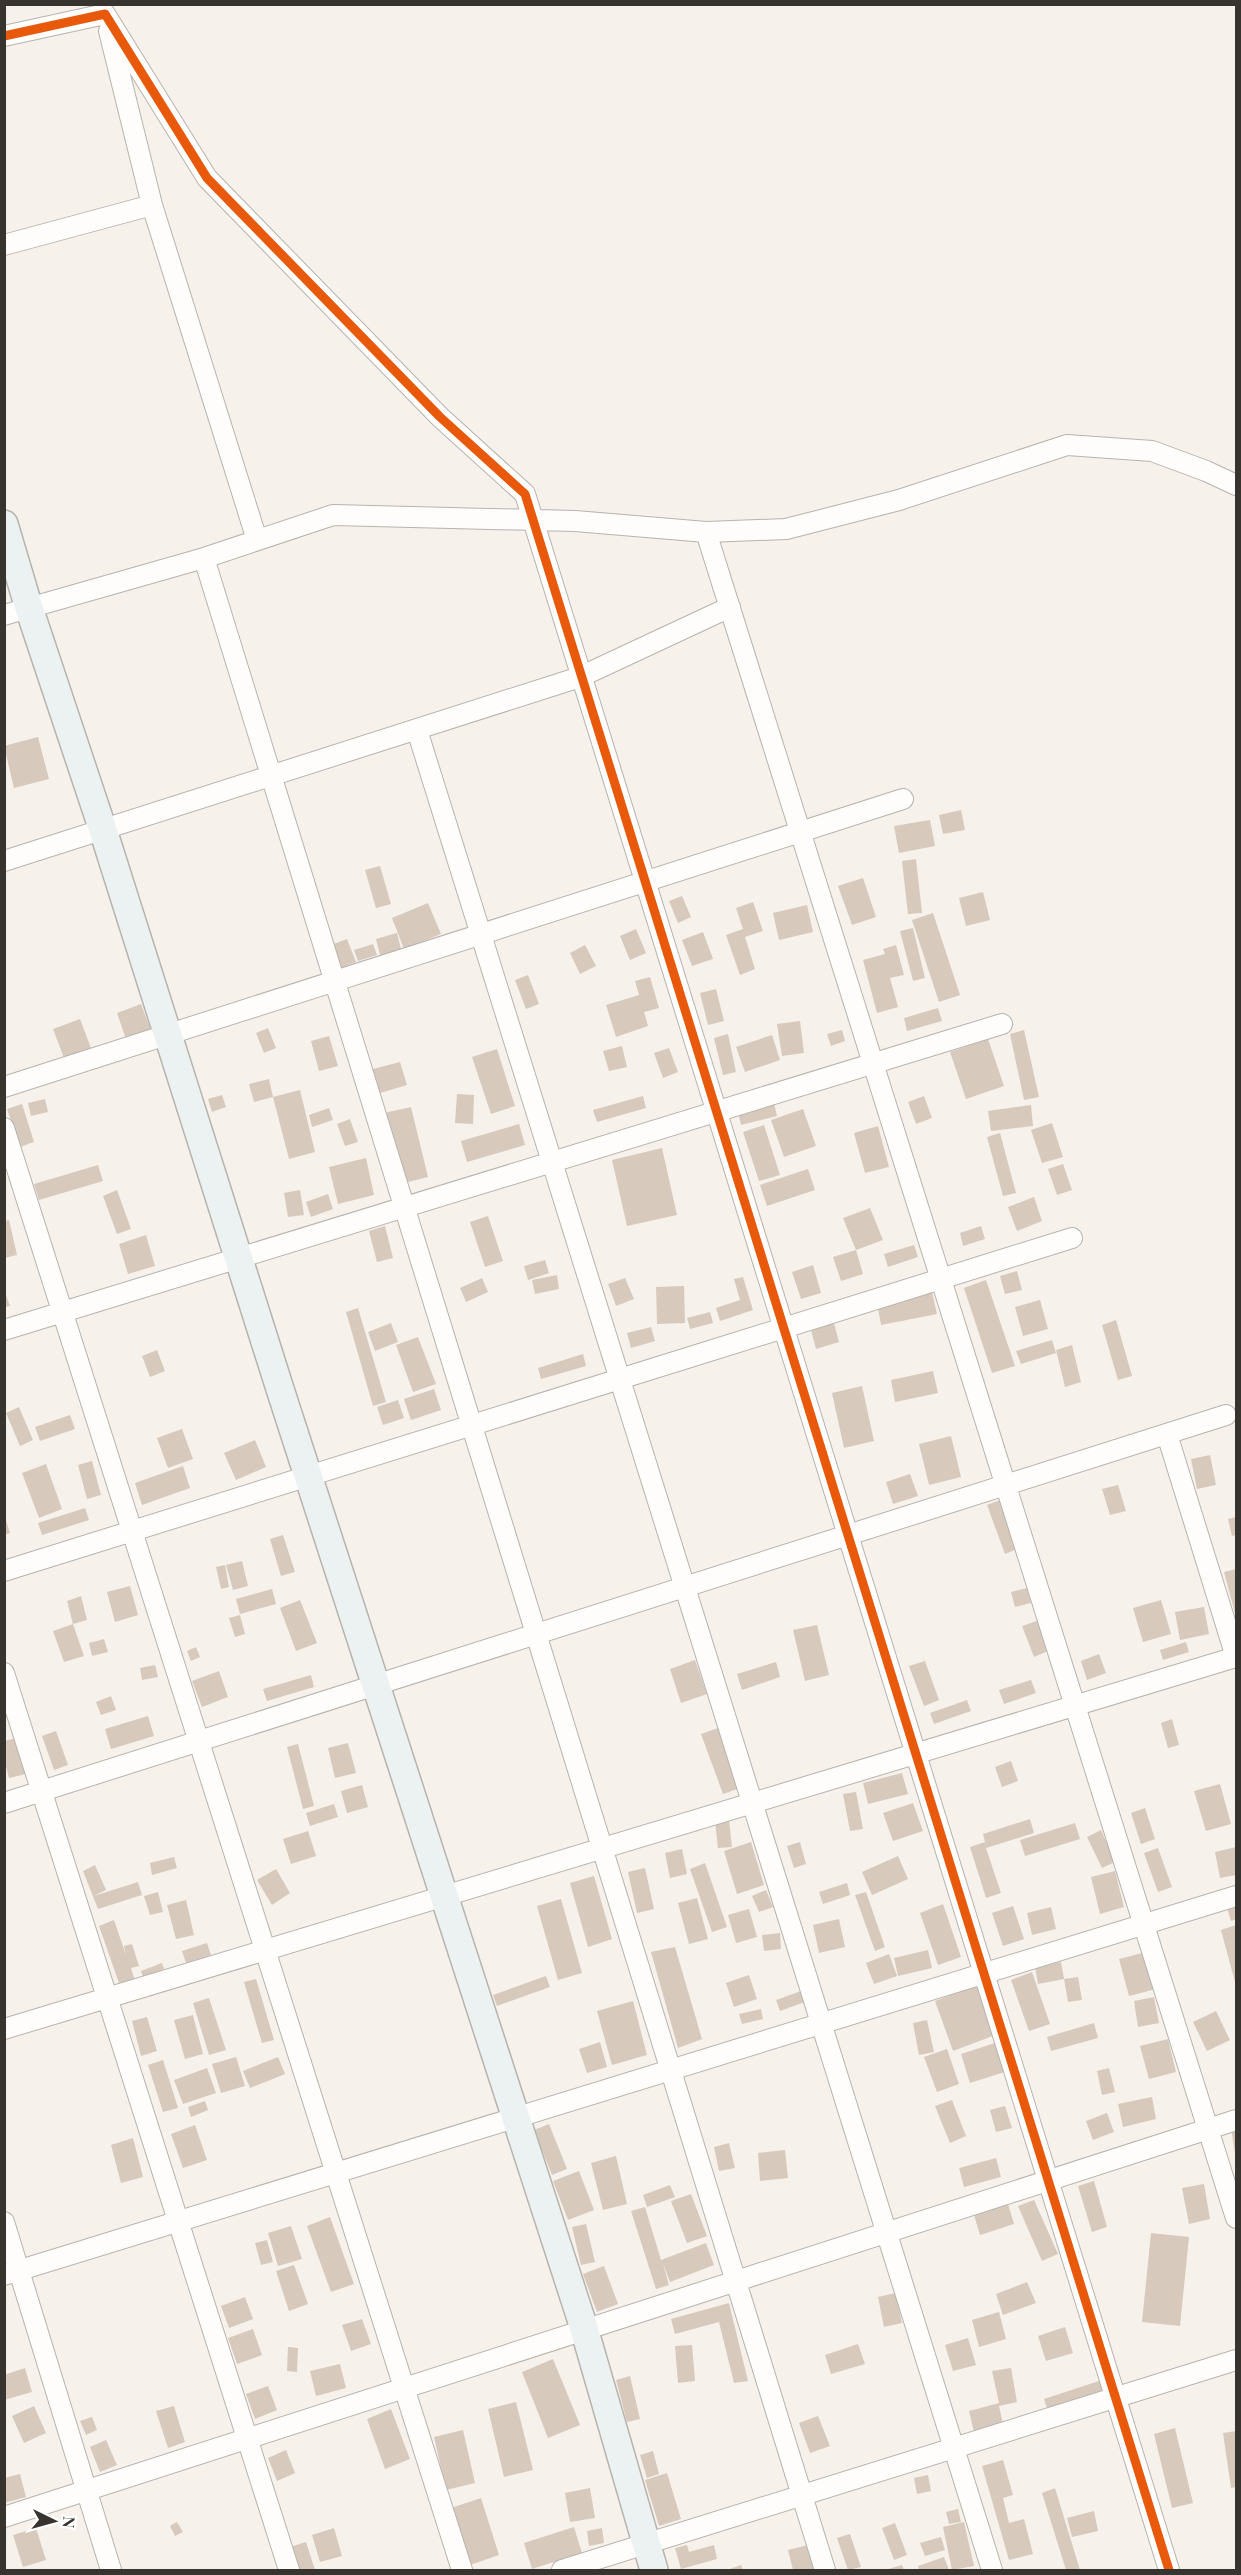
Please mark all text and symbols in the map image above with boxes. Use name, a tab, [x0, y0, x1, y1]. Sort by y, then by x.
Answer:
north arrow	[24, 2491, 84, 2551]
text: N	[58, 2516, 80, 2529]

